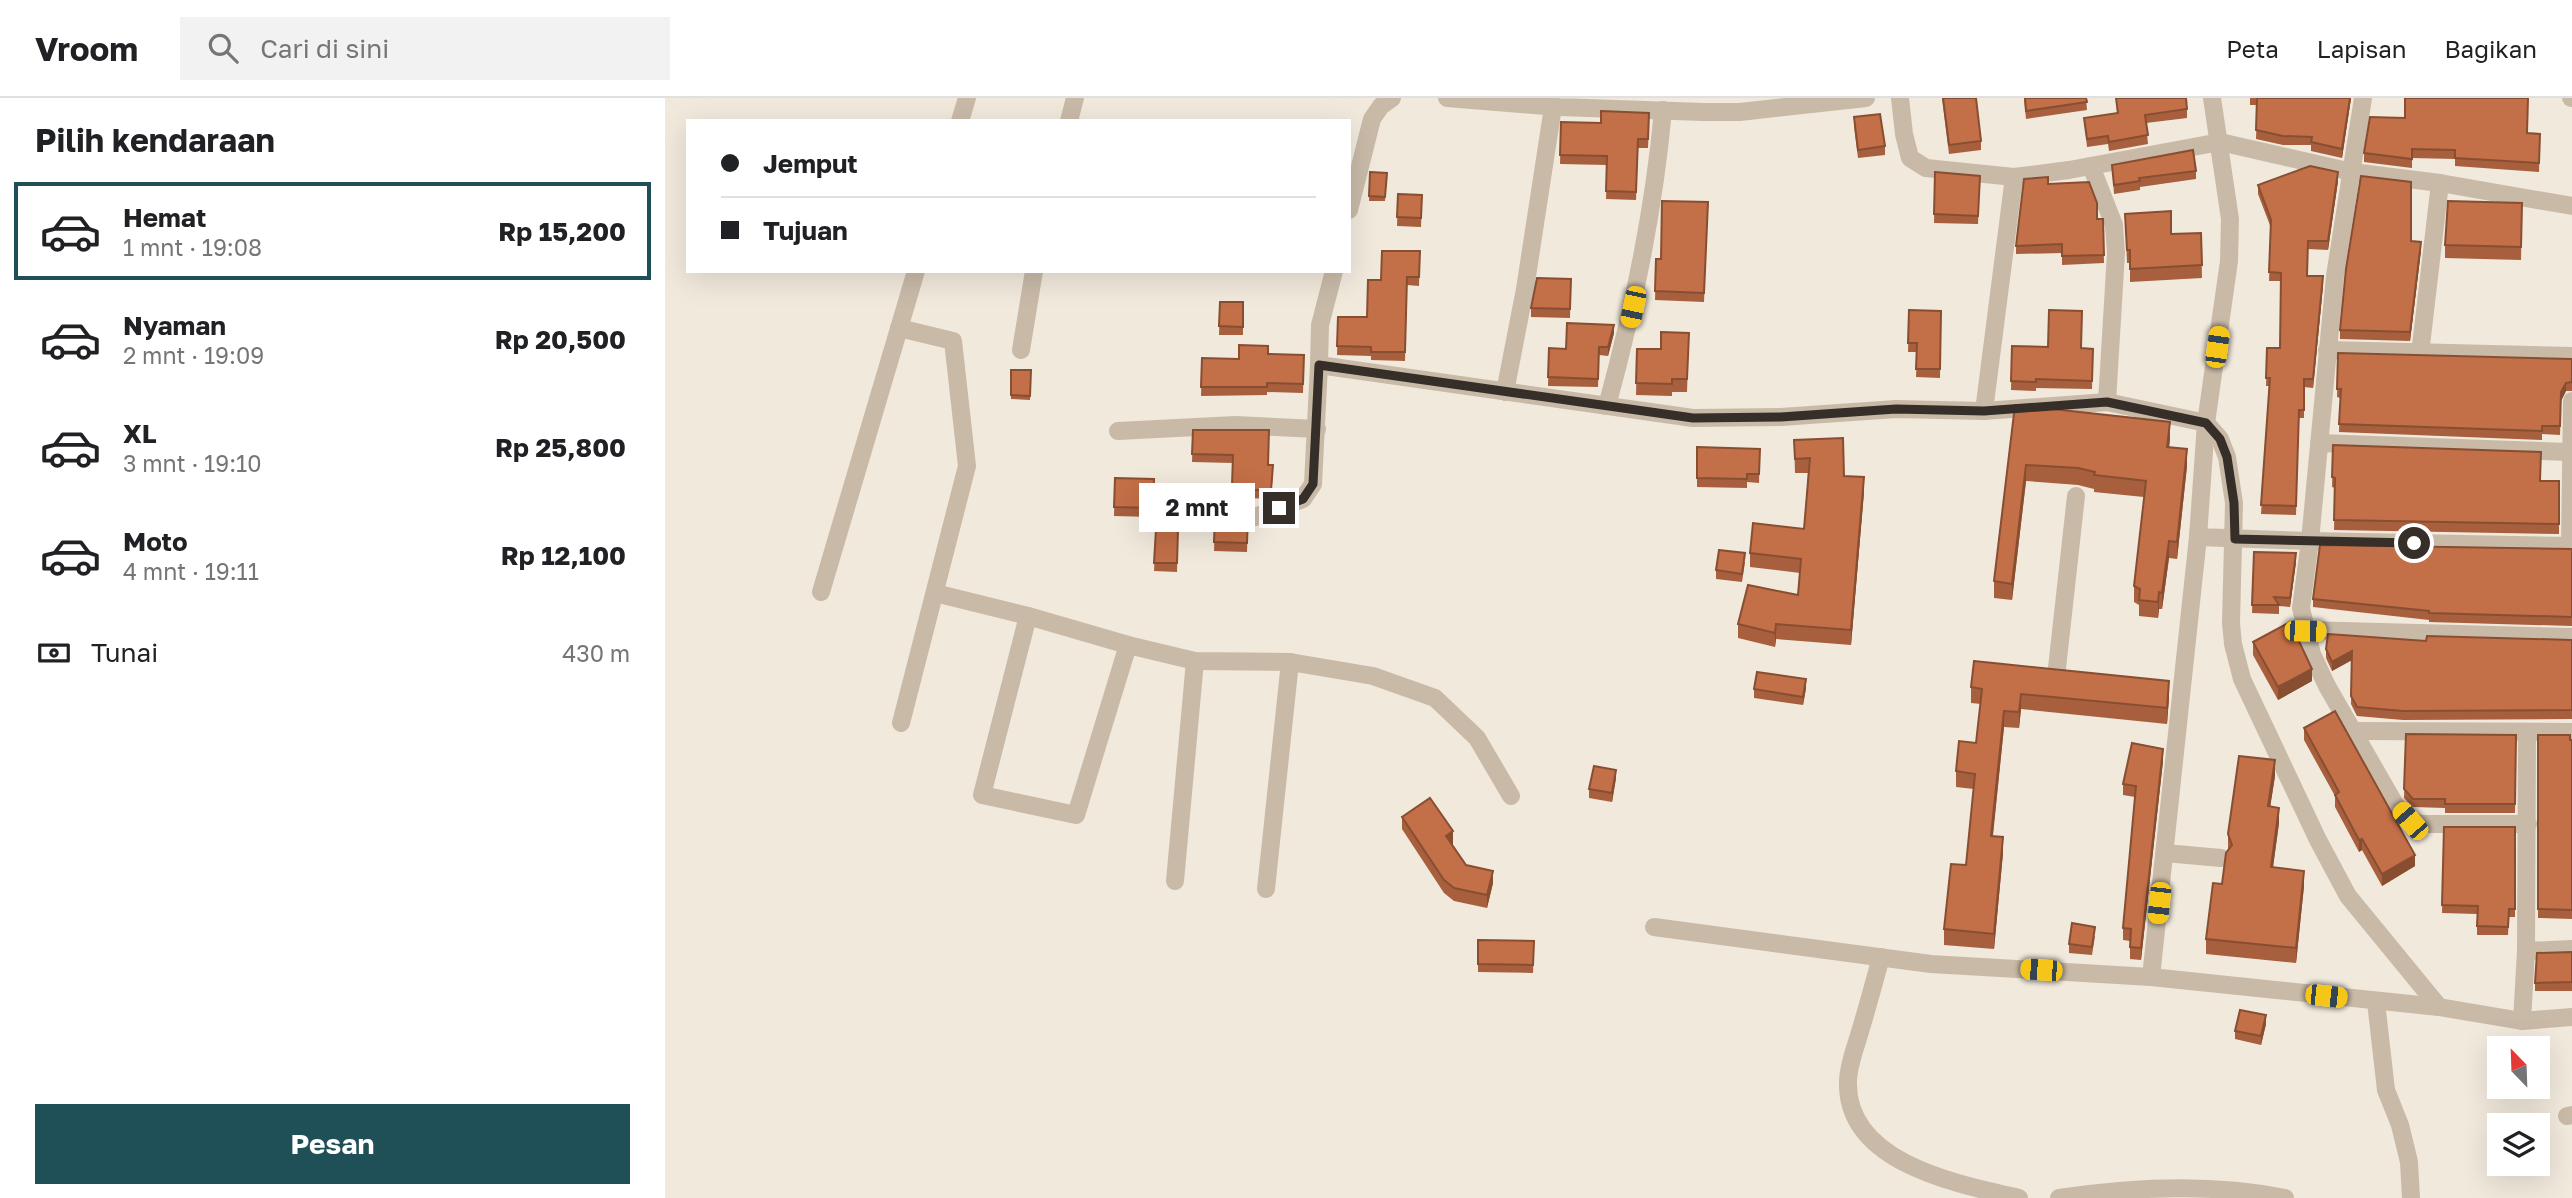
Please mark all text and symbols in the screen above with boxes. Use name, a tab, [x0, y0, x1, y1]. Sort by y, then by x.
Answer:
search box	[180, 17, 670, 80]
text: Vroom	[35, 29, 138, 68]
icon: search	[204, 29, 242, 67]
text: Cari di sini	[260, 33, 389, 64]
text: Peta	[2226, 34, 2279, 63]
text: Lapisan	[2317, 34, 2407, 63]
text: Bagikan	[2445, 34, 2537, 63]
text: Pilih kendaraan	[35, 121, 275, 159]
text: Jemput	[763, 148, 858, 179]
icon: car	[39, 200, 102, 263]
text: Hemat	[123, 202, 206, 233]
text: Tujuan	[763, 215, 848, 246]
text: Rp 15,200	[498, 216, 626, 247]
text: 1 mnt · 19:08	[123, 233, 262, 261]
car	[1619, 284, 1648, 330]
icon: car	[39, 308, 102, 371]
text: Nyaman	[123, 310, 226, 341]
text: Rp 20,500	[495, 324, 626, 355]
car	[2204, 325, 2231, 369]
text: 2 mnt · 19:09	[123, 341, 264, 369]
icon: car	[39, 416, 102, 479]
text: XL	[123, 418, 157, 449]
text: Rp 25,800	[495, 432, 626, 463]
text: 3 mnt · 19:10	[123, 449, 261, 477]
callout: 2 mnt	[1139, 484, 1255, 532]
route end	[1263, 492, 1295, 524]
text: 2 mnt	[1165, 493, 1229, 521]
icon: car	[39, 524, 102, 587]
text: Moto	[123, 526, 188, 557]
route start	[2398, 527, 2430, 559]
text: Rp 12,100	[501, 540, 626, 571]
text: 4 mnt · 19:11	[123, 557, 259, 585]
car	[2284, 620, 2327, 642]
icon: cash	[35, 634, 73, 672]
text: Tunai	[91, 637, 158, 668]
text: 430 m	[562, 639, 630, 667]
car	[2389, 798, 2432, 844]
car	[2147, 881, 2172, 925]
car	[2020, 958, 2063, 982]
car	[2305, 983, 2348, 1009]
north arrow	[2487, 1036, 2550, 1099]
map controls	[2487, 1036, 2550, 1176]
button: Pesan	[35, 1104, 630, 1184]
button: layers	[2487, 1113, 2550, 1176]

